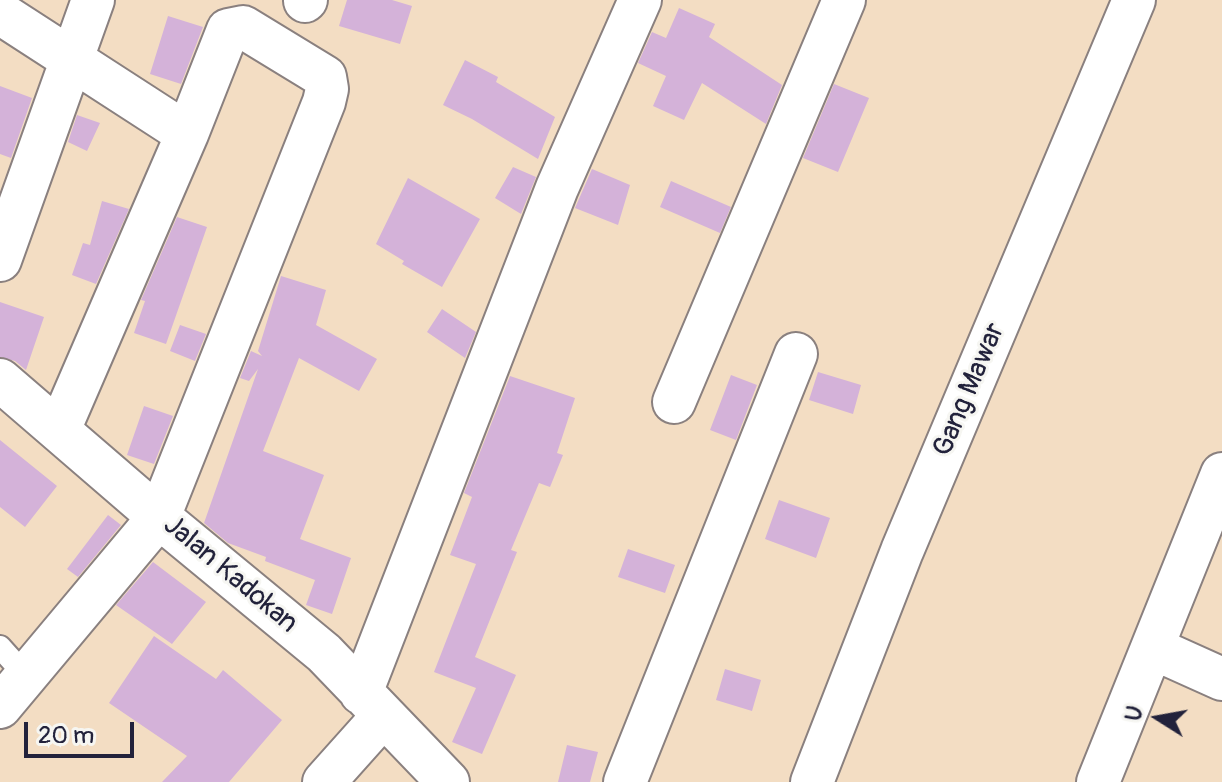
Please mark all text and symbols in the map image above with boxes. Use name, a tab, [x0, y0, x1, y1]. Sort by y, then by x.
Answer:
street label: Gang Mawar	[927, 318, 1013, 462]
street label: Jalan Kadokan	[156, 509, 304, 641]
north arrow	[1118, 678, 1198, 758]
text: U	[1119, 704, 1150, 723]
scale bar	[28, 706, 138, 756]
text: 20 m	[38, 721, 94, 750]

